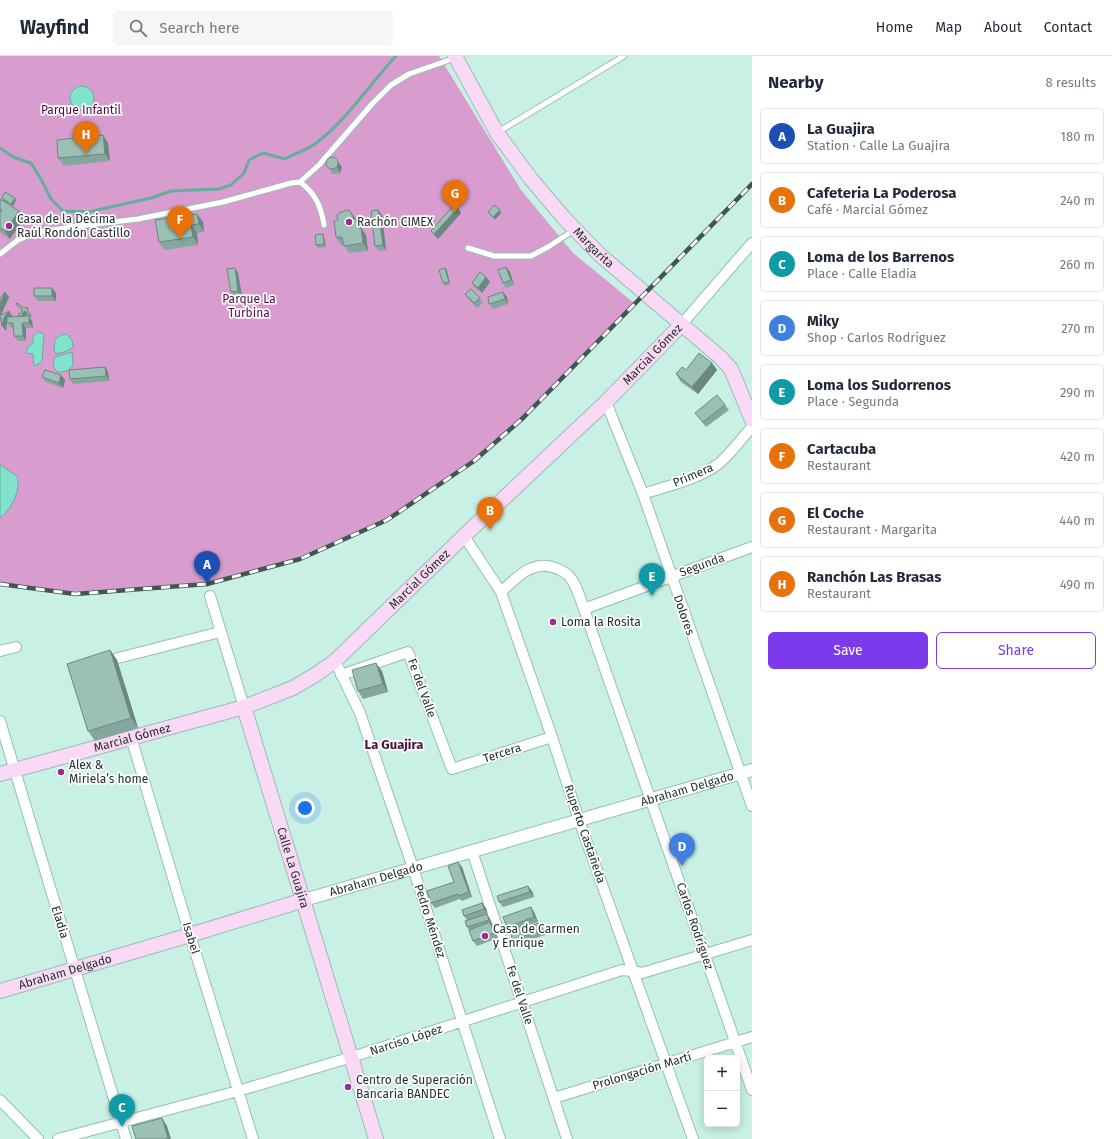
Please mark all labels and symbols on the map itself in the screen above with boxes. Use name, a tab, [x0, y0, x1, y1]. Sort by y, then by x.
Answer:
park label: Parque Infantil	[41, 103, 122, 117]
pin: H	[73, 121, 99, 154]
pin: G	[442, 180, 468, 213]
pin: F	[167, 206, 193, 239]
place label: Casa de la Décima Raúl Rondón Castillo	[17, 212, 130, 240]
place label: Rachón CIMEX	[357, 215, 434, 229]
marker: Rachón CIMEX	[344, 217, 354, 227]
marker: Casa de la Décima Raúl Rondón Castillo	[4, 221, 14, 231]
street label: Margarita	[570, 225, 617, 271]
park label: Parque La Turbina	[222, 292, 276, 320]
street label: Marcial Gómez	[620, 321, 685, 388]
street label: Primera	[671, 460, 715, 490]
pin: B	[477, 497, 503, 530]
street label: Marcial Gómez	[386, 547, 453, 612]
street label: Segunda	[678, 550, 726, 580]
pin: A	[194, 551, 220, 584]
pin: E	[639, 563, 665, 596]
street label: Dolores	[671, 593, 698, 637]
place label: Loma la Rosita	[561, 615, 641, 629]
marker: Loma la Rosita	[548, 617, 558, 627]
street label: Fe del Valle	[405, 657, 439, 719]
street label: Marcial Gómez	[92, 721, 172, 755]
district label: La Guajira	[365, 737, 423, 752]
street label: Tercera	[481, 740, 523, 766]
place label: Alex & Miriela’s home	[69, 758, 148, 786]
marker: Alex & Miriela’s home	[56, 767, 66, 777]
street label: Abraham Delgado	[639, 769, 735, 809]
street label: Ruperto Castañeda	[562, 783, 608, 885]
your location	[295, 798, 315, 818]
street label: Calle La Guajira	[274, 826, 312, 910]
pin: D	[669, 833, 695, 866]
street label: Abraham Delgado	[328, 859, 424, 899]
street label: Carlos Rodríguez	[674, 881, 716, 971]
street label: Pedro Méndez	[412, 882, 448, 960]
street label: Eladia	[48, 904, 72, 940]
street label: Isabel	[180, 920, 203, 956]
place label: Casa de Carmen y Enrique	[493, 922, 580, 950]
marker: Casa de Carmen y Enrique	[480, 931, 490, 941]
street label: Abraham Delgado	[17, 951, 113, 992]
street label: Fe del Valle	[504, 963, 536, 1027]
street label: Narciso López	[368, 1022, 444, 1058]
street label: Prolongación Martí	[591, 1049, 694, 1093]
place label: Centro de Superación Bancaria BANDEC	[356, 1073, 473, 1101]
marker: Centro de Superación Bancaria BANDEC	[343, 1082, 353, 1092]
pin: C	[109, 1094, 135, 1127]

